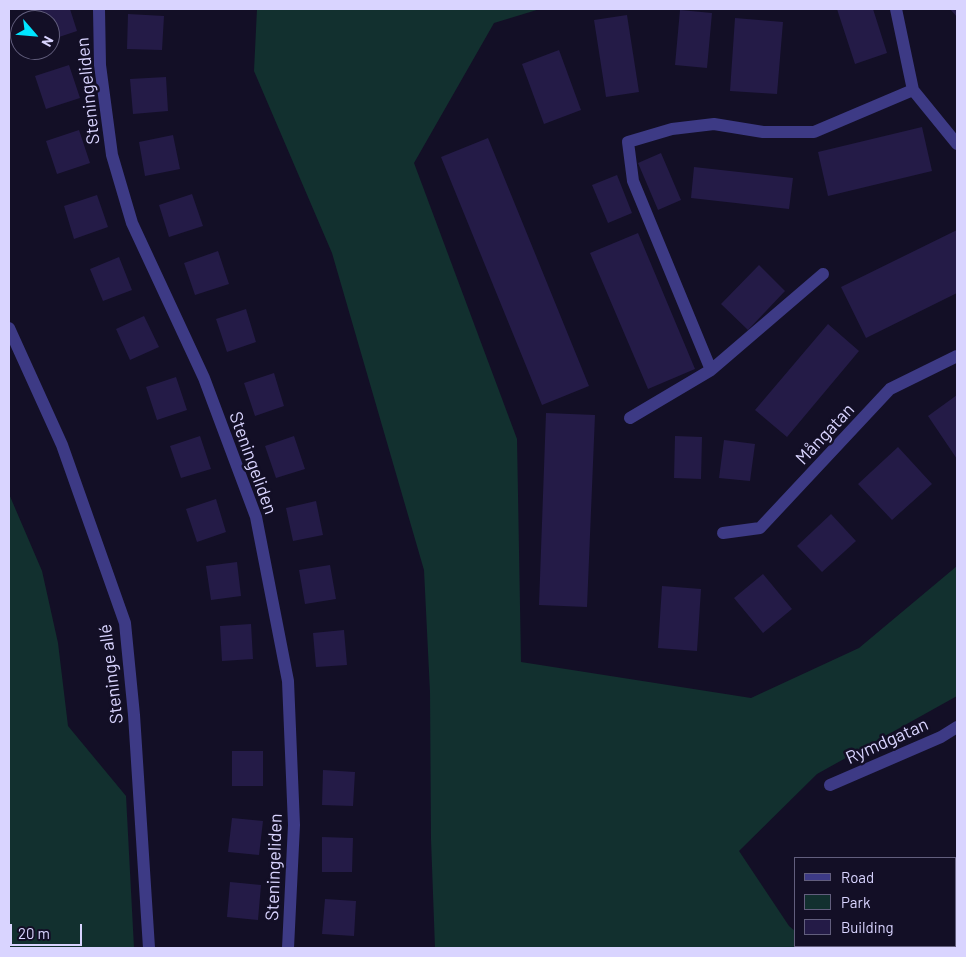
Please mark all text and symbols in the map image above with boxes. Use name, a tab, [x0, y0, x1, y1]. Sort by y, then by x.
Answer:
north arrow	[10, 10, 60, 60]
text: N	[38, 34, 58, 50]
street label: Steningeliden	[72, 36, 104, 146]
street label: Mångatan	[791, 399, 859, 469]
street label: Steningeliden	[224, 409, 282, 517]
street label: Steninge allé	[94, 623, 128, 725]
street label: Rymdgatan	[842, 713, 932, 769]
street label: Steningeliden	[261, 813, 287, 921]
legend	[794, 857, 956, 947]
text: Road	[841, 868, 874, 886]
text: Park	[841, 893, 870, 911]
scale bar	[12, 914, 85, 946]
text: Building	[841, 918, 894, 936]
text: 20 m	[18, 924, 50, 942]

